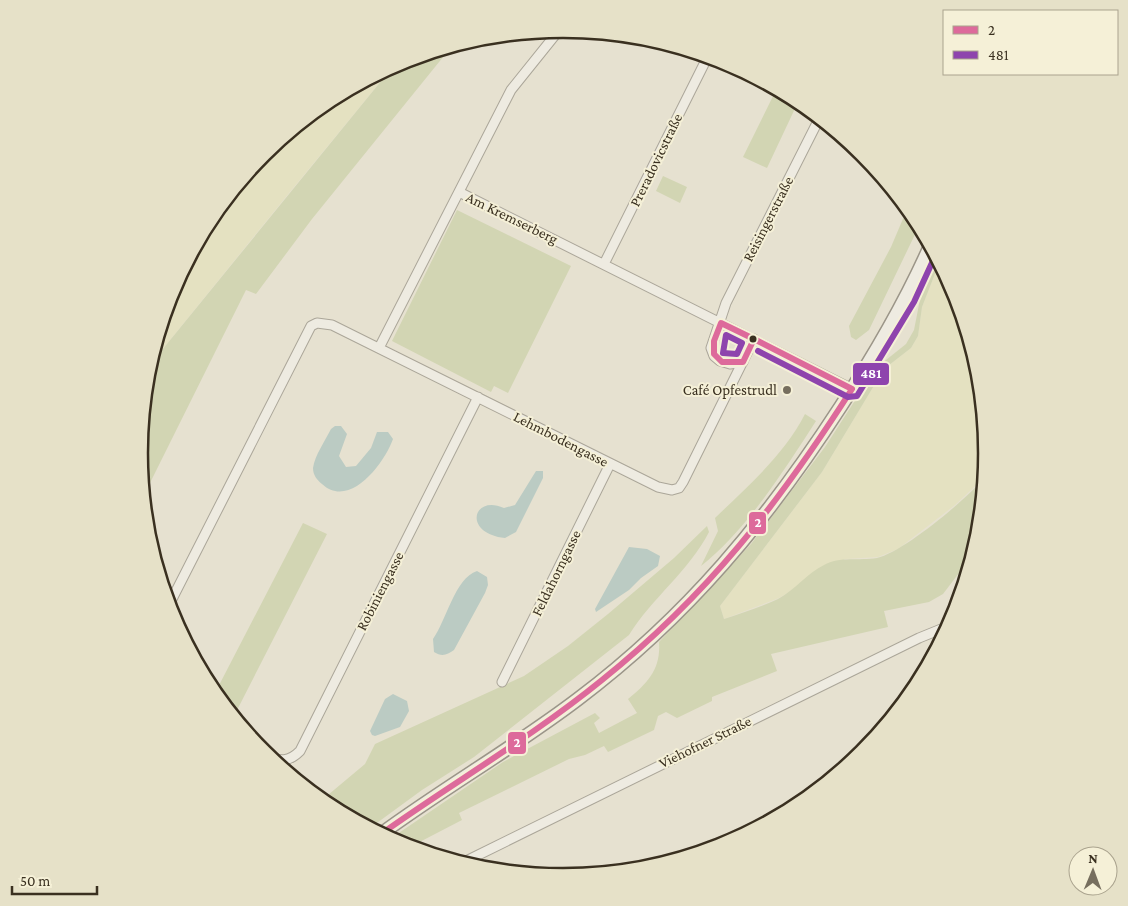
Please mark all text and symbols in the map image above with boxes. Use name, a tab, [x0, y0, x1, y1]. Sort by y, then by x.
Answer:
legend	[943, 10, 1118, 75]
text: 2	[988, 22, 995, 38]
text: 481	[988, 47, 1009, 63]
street label: Preradovicstraße	[627, 111, 686, 209]
street label: Reisingerstraße	[740, 173, 797, 265]
street label: Am Kremserberg	[463, 189, 560, 248]
unlabelled marker	[748, 334, 758, 344]
line badge: 481	[852, 362, 890, 386]
text: 481	[861, 365, 881, 381]
place label: Café Opfestrudl	[683, 382, 777, 399]
marker: Café Opfestrudl	[781, 384, 793, 396]
street label: Lehmbodengasse	[510, 408, 611, 471]
line badge: 2	[748, 511, 767, 535]
text: 2	[754, 514, 762, 530]
street label: Feldahorngasse	[528, 527, 585, 619]
street label: Robiniengasse	[353, 549, 408, 634]
street label: Viehofner Straße	[656, 713, 754, 771]
line badge: 2	[507, 731, 527, 755]
text: 2	[513, 734, 521, 750]
north arrow	[1068, 846, 1118, 896]
text: N	[1088, 850, 1099, 866]
scale bar	[12, 864, 98, 896]
text: 50 m	[20, 873, 50, 889]

